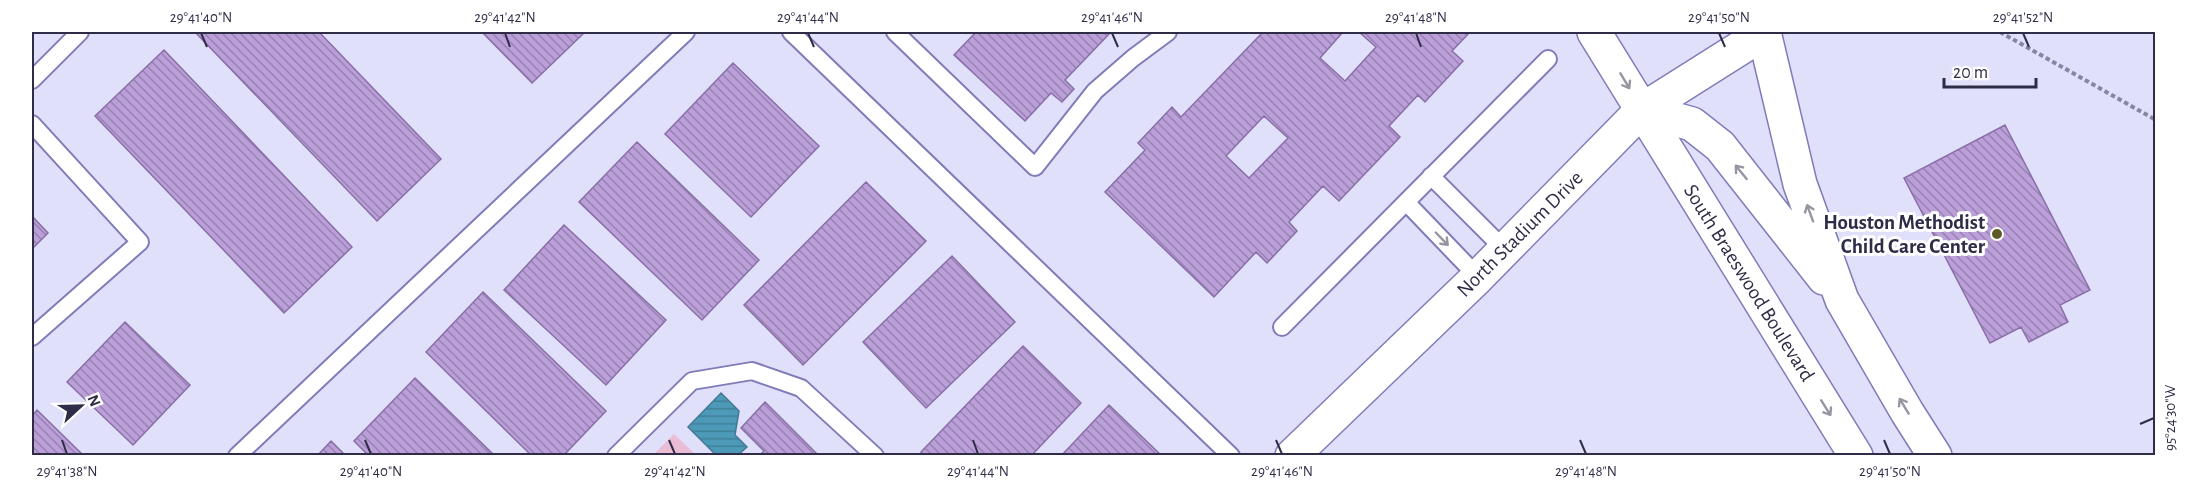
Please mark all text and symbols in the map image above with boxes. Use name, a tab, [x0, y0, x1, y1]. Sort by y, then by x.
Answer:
text: 29°41'40"N	[170, 10, 232, 25]
text: 29°41'42"N	[474, 10, 536, 25]
text: 29°41'44"N	[777, 10, 839, 25]
text: 29°41'46"N	[1081, 10, 1143, 25]
text: 29°41'48"N	[1385, 10, 1447, 25]
text: 29°41'50"N	[1688, 10, 1750, 25]
text: 29°41'52"N	[1993, 10, 2053, 25]
scale bar	[1944, 51, 2036, 89]
text: 20 m	[1953, 64, 1988, 82]
one-way arrow	[1619, 73, 1631, 90]
one-way arrow	[1734, 165, 1747, 181]
street label: North Stadium Drive	[1453, 167, 1587, 301]
street label: South Braeswood Boulevard	[1680, 181, 1818, 385]
one-way arrow	[1804, 204, 1815, 223]
place label: Houston Methodist Child Care Center	[1823, 212, 1986, 257]
marker: Houston Methodist Child Care Center	[1990, 227, 2004, 241]
one-way arrow	[1435, 232, 1449, 247]
north arrow	[51, 376, 111, 436]
text: 95°24'30"W	[2163, 384, 2178, 451]
text: N	[84, 393, 103, 409]
one-way arrow	[1898, 398, 1910, 415]
one-way arrow	[1821, 399, 1833, 416]
text: 29°41'38"N	[37, 464, 97, 479]
text: 29°41'40"N	[340, 464, 402, 479]
text: 29°41'42"N	[644, 464, 706, 479]
text: 29°41'44"N	[947, 464, 1009, 479]
text: 29°41'46"N	[1251, 464, 1313, 479]
text: 29°41'48"N	[1555, 464, 1617, 479]
text: 29°41'50"N	[1859, 464, 1921, 479]

